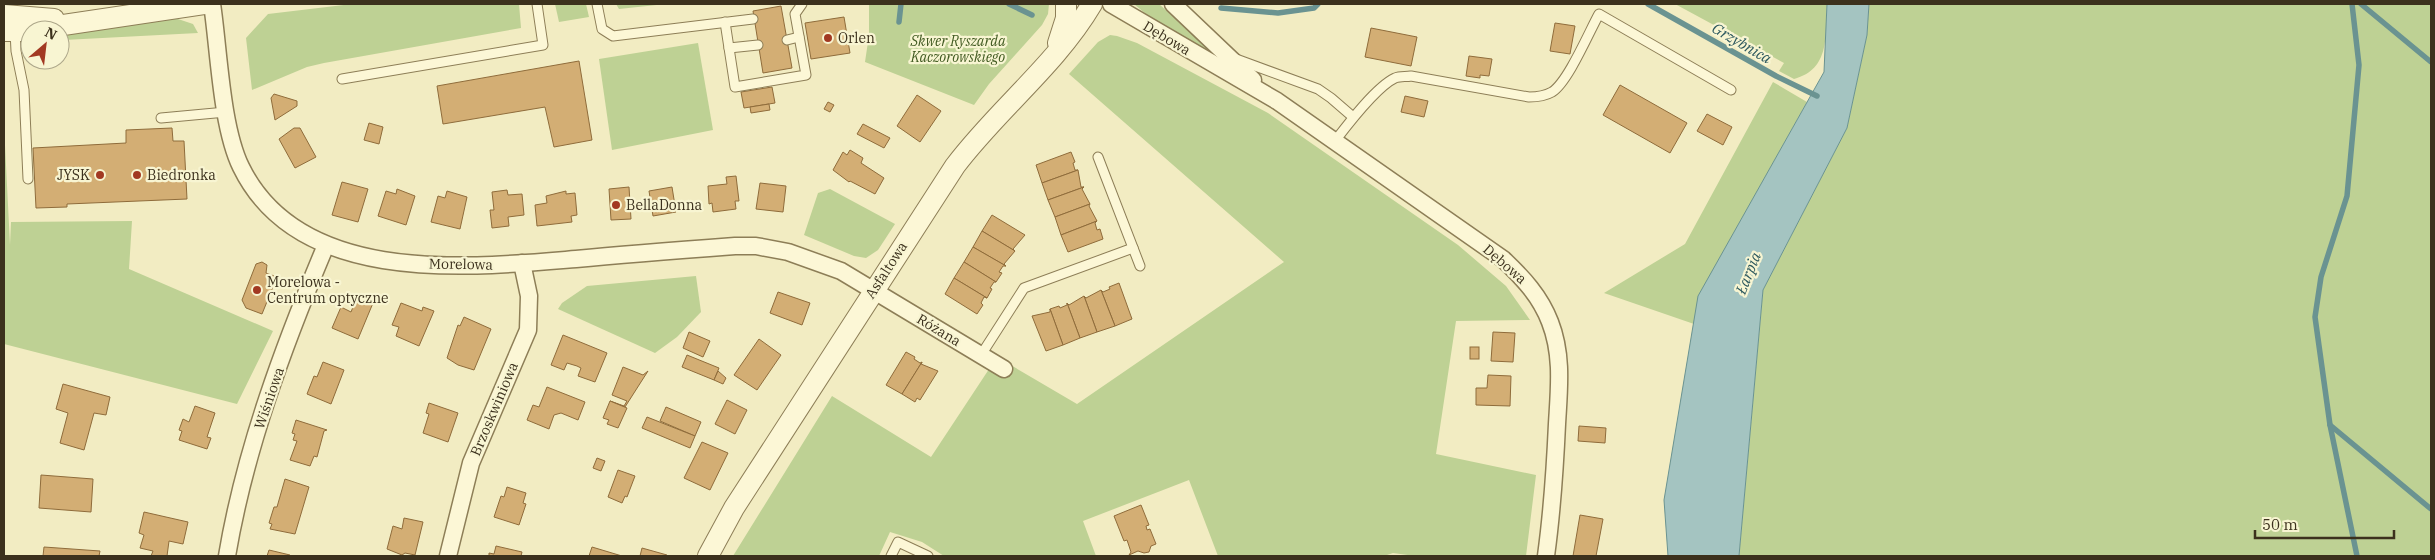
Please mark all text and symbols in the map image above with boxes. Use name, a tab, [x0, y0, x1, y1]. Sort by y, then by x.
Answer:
street label: Dębowa	[1140, 17, 1194, 59]
water label: Grzybnica	[1709, 18, 1776, 68]
north arrow	[20, 20, 70, 70]
text: N	[42, 23, 60, 44]
place label: Orlen	[838, 29, 875, 47]
marker: Orlen	[822, 32, 834, 44]
park label: Skwer Ryszarda Kaczorowskiego	[909, 32, 1006, 66]
place label: JYSK	[57, 166, 90, 184]
place label: Biedronka	[147, 166, 216, 184]
marker: JYSK	[94, 169, 106, 181]
marker: Biedronka	[131, 169, 143, 181]
place label: BellaDonna	[626, 196, 703, 214]
marker: BellaDonna	[610, 199, 622, 211]
street label: Asfaltowa	[861, 238, 911, 302]
street label: Dębowa	[1479, 240, 1531, 288]
water label: Łarpia	[1731, 249, 1765, 298]
street label: Morelowa	[429, 254, 494, 274]
place label: Morelowa - Centrum optyczne	[267, 273, 389, 307]
marker: Morelowa - Centrum optyczne	[251, 284, 263, 296]
street label: Różana	[914, 310, 965, 350]
street label: Brzoskwiniowa	[466, 359, 522, 459]
street label: Wiśniowa	[250, 364, 288, 431]
scale bar	[2255, 508, 2394, 540]
text: 50 m	[2262, 515, 2298, 534]

